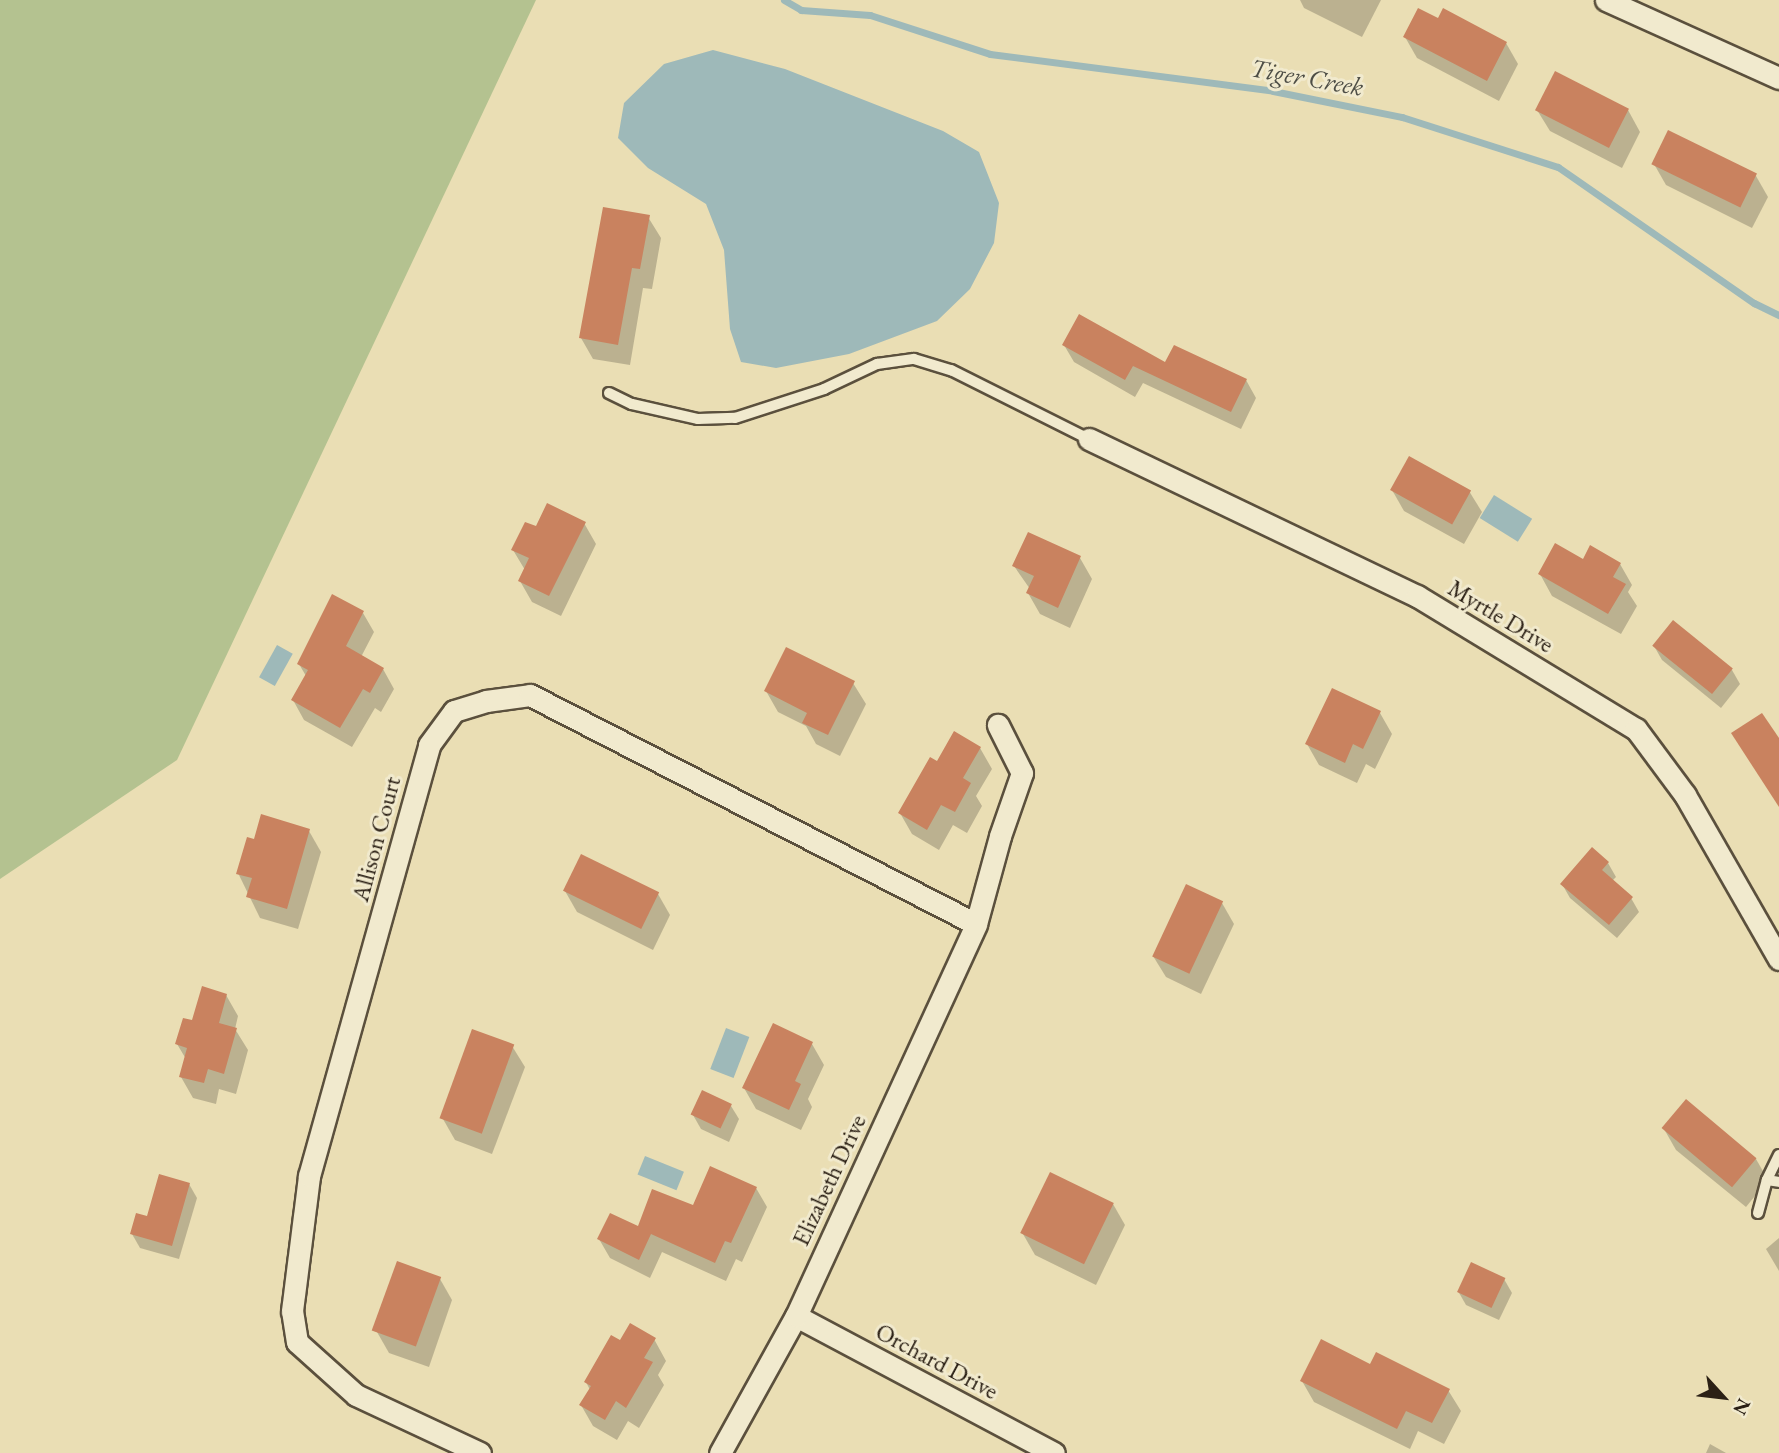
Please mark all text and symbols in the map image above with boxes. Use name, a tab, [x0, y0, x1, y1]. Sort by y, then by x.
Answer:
water label: Tiger Creek	[1248, 53, 1366, 103]
street label: Myrtle Drive	[1443, 573, 1559, 659]
street label: Allison Court	[345, 773, 407, 905]
street label: Elizabeth Drive	[786, 1110, 872, 1250]
street label: Orchard Drive	[871, 1317, 1003, 1405]
north arrow	[1688, 1362, 1758, 1432]
text: N	[1728, 1394, 1757, 1419]

